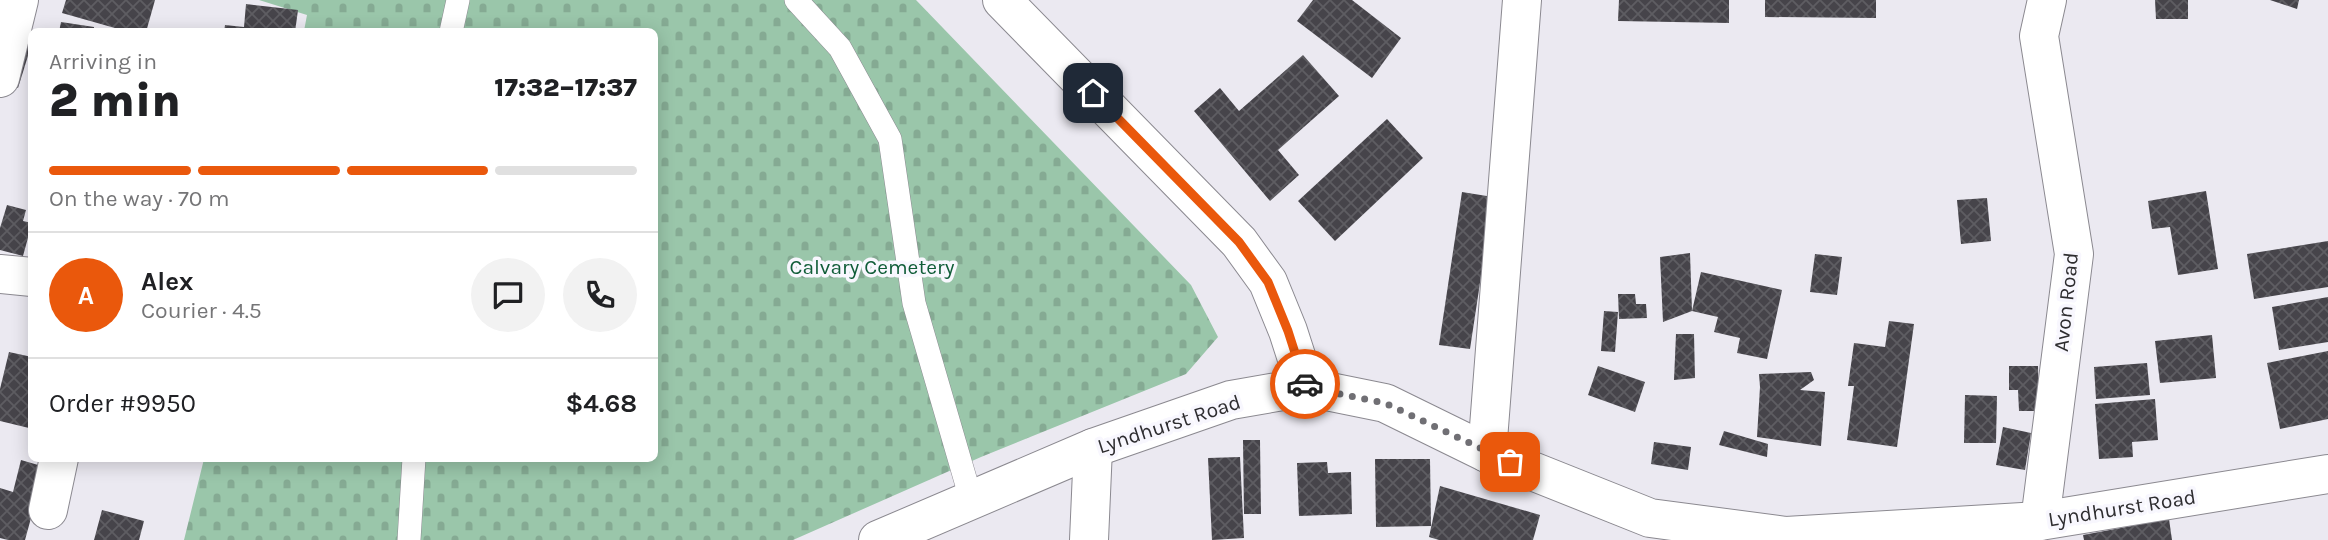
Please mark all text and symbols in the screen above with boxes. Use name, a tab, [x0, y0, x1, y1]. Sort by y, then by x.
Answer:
text: Arriving in	[49, 48, 157, 75]
pin	[1063, 63, 1123, 123]
text: 17:32–17:37	[494, 72, 637, 103]
text: 2 min	[49, 74, 181, 128]
icon: home	[1074, 74, 1112, 112]
text: On the way · 70 m	[49, 185, 229, 212]
street label: Avon Road	[2049, 251, 2083, 353]
park label: Calvary Cemetery	[790, 255, 955, 279]
button: chat	[471, 258, 545, 332]
button: phone	[563, 258, 637, 332]
text: Alex	[141, 266, 193, 297]
text: A	[78, 280, 94, 311]
text: Courier · 4.5	[141, 297, 262, 324]
courier	[1270, 349, 1340, 419]
icon: car	[1286, 365, 1324, 403]
text: Order #9950	[49, 388, 196, 419]
text: $4.68	[565, 388, 637, 419]
street label: Lyndhurst Road	[1094, 390, 1244, 458]
pin	[1480, 432, 1540, 492]
icon: bag	[1491, 443, 1529, 481]
street label: Lyndhurst Road	[2046, 484, 2198, 532]

